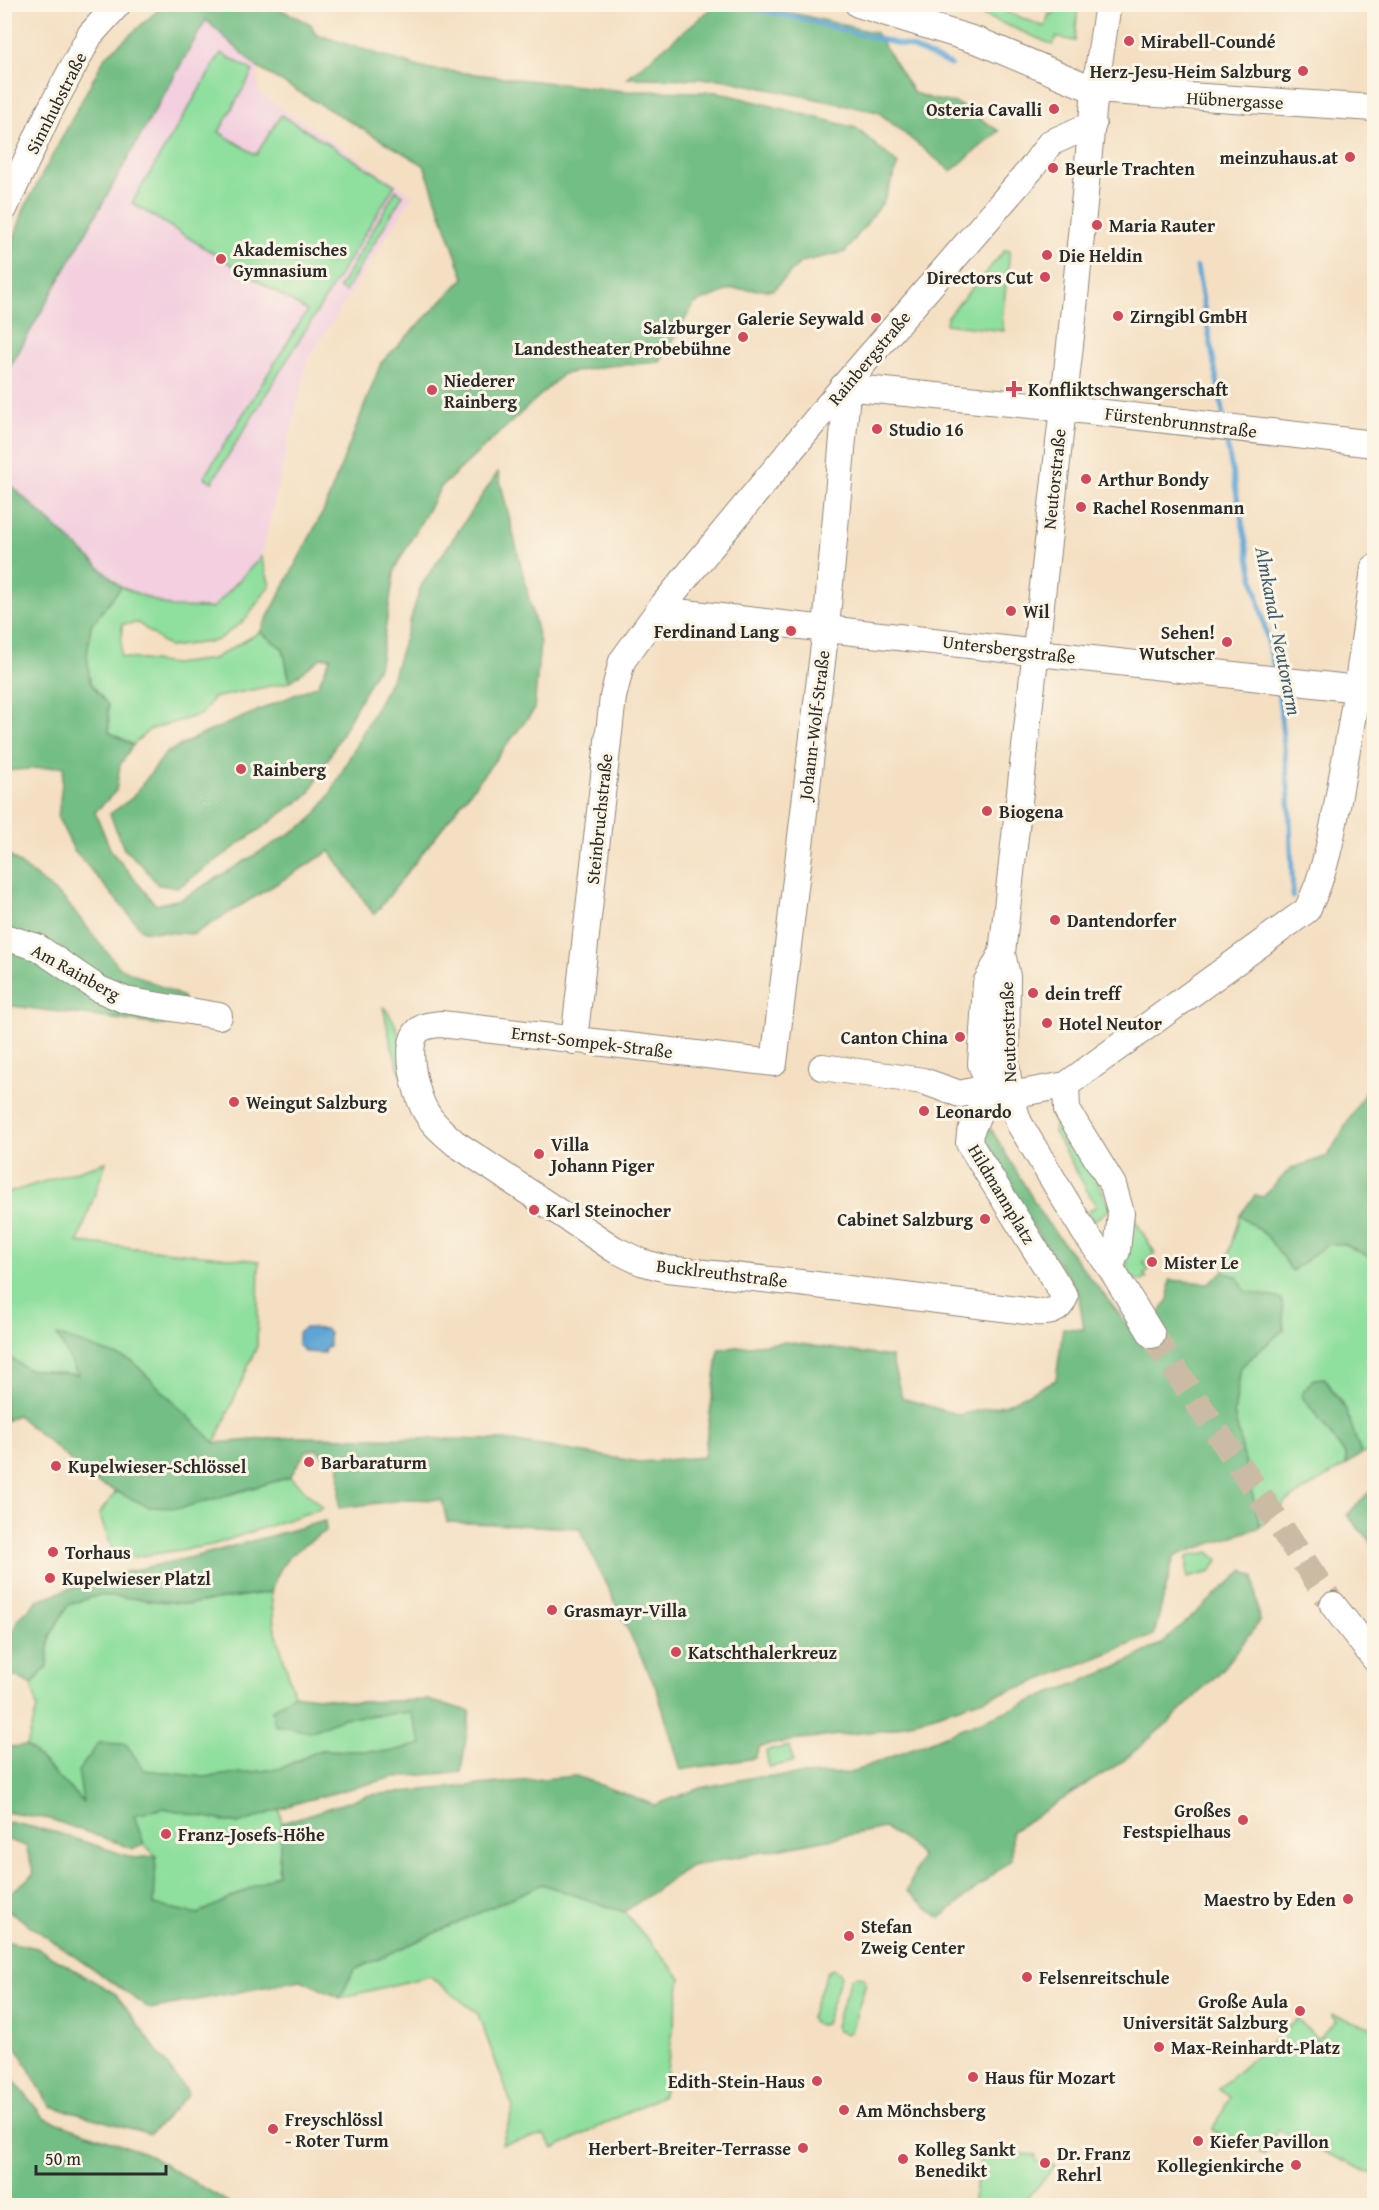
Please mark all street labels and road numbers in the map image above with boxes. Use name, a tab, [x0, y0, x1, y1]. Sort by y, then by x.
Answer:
street label: Sinnhubstraße	[19, 47, 93, 159]
street label: Hübnergasse	[1186, 84, 1284, 116]
street label: Rainbergstraße	[821, 305, 917, 411]
street label: Fürstenbrunnstraße	[1103, 399, 1259, 445]
street label: Neutorstraße	[1035, 427, 1073, 531]
street label: Untersbergstraße	[941, 627, 1077, 671]
street label: Johann-Wolf-Straße	[791, 649, 837, 803]
street label: Steinbruchstraße	[579, 752, 619, 886]
street label: Am Rainberg	[27, 936, 125, 1008]
street label: Neutorstraße	[993, 981, 1023, 1083]
street label: Ernst-Sompek-Straße	[510, 1019, 674, 1065]
street label: Hildmannplatz	[961, 1139, 1043, 1249]
street label: Bucklreuthstraße	[655, 1252, 789, 1294]

